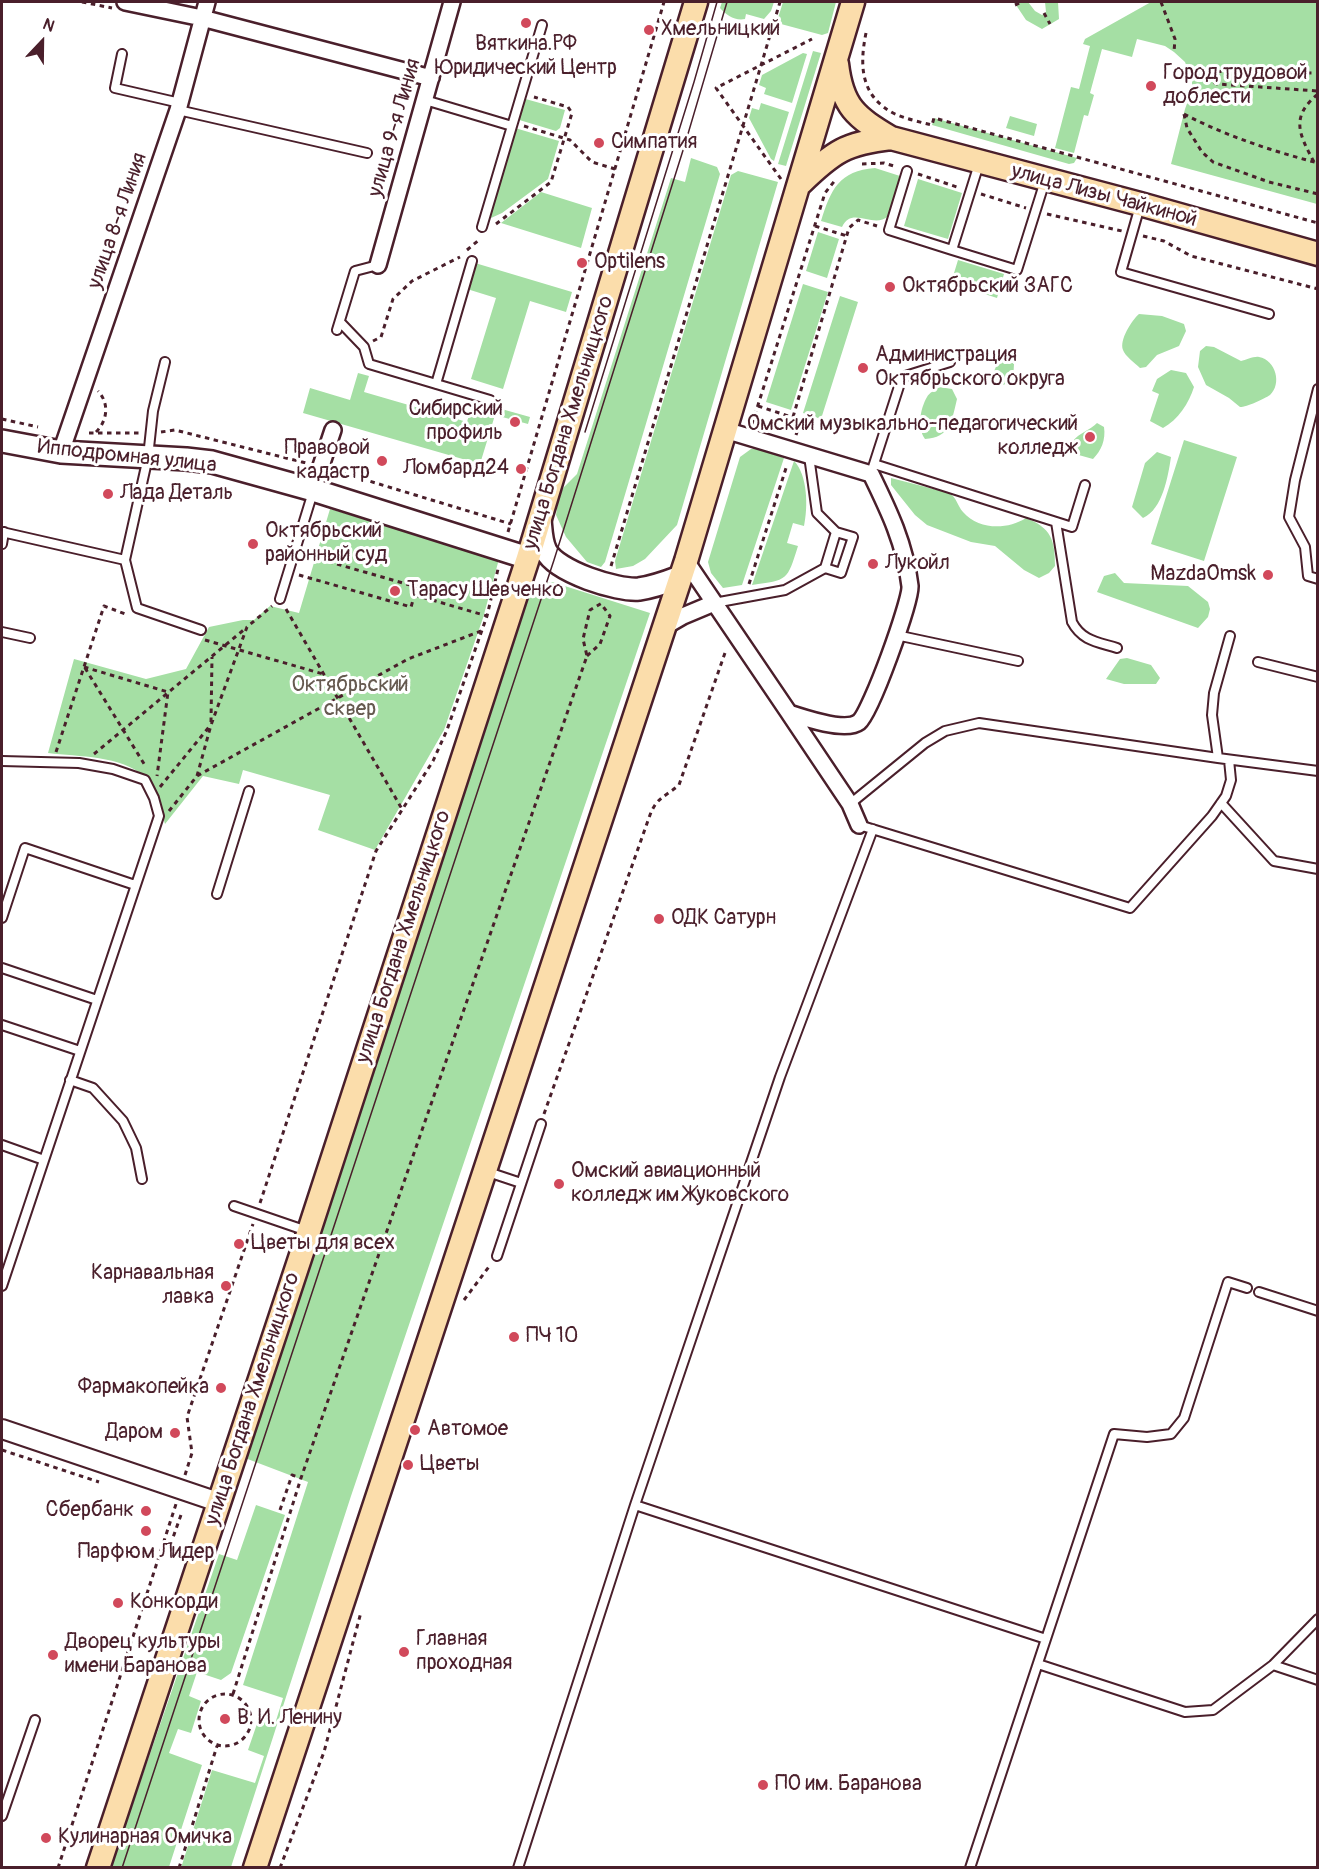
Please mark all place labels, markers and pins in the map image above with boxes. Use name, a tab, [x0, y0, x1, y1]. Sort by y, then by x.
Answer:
marker: Вяткина.РФ Юридический Центр	[519, 16, 533, 30]
place label: Хмельницкий	[661, 17, 780, 43]
marker: Хмельницкий	[642, 23, 656, 37]
place label: Вяткина.РФ Юридический Центр	[435, 32, 617, 82]
place label: Город трудовой доблести	[1163, 61, 1308, 111]
marker: Город трудовой доблести	[1144, 79, 1158, 93]
place label: Симпатия	[611, 130, 697, 156]
marker: Симпатия	[592, 136, 606, 150]
place label: Optilens	[594, 250, 665, 276]
marker: Optilens	[575, 256, 589, 270]
place label: Октябрьский ЗАГС	[902, 274, 1073, 300]
marker: Октябрьский ЗАГС	[883, 280, 897, 294]
place label: Администрация Октябрьского округа	[875, 343, 1065, 393]
marker: Администрация Октябрьского округа	[856, 361, 870, 375]
place label: Сибирский профиль	[408, 397, 503, 447]
place label: Омский музыкально-педагогический колледж	[747, 412, 1078, 462]
marker: Сибирский профиль	[508, 415, 522, 429]
marker: Омский музыкально-педагогический колледж	[1083, 430, 1097, 444]
place label: Правовой кадастр	[284, 436, 370, 486]
marker: Правовой кадастр	[375, 454, 389, 468]
place label: Ломбард24	[403, 456, 509, 482]
marker: Ломбард24	[514, 462, 528, 476]
place label: Лада Деталь	[120, 481, 233, 507]
marker: Лада Деталь	[101, 487, 115, 501]
place label: Октябрьский районный суд	[265, 519, 387, 569]
marker: Октябрьский районный суд	[246, 537, 260, 551]
place label: Лукойл	[885, 551, 950, 577]
marker: Лукойл	[866, 557, 880, 571]
place label: MazdaOmsk	[1150, 562, 1256, 588]
marker: MazdaOmsk	[1261, 568, 1275, 582]
place label: Тарасу Шевченко	[407, 578, 564, 604]
marker: Тарасу Шевченко	[388, 584, 402, 598]
place label: ОДК Сатурн	[671, 906, 776, 932]
marker: ОДК Сатурн	[652, 912, 666, 926]
place label: Омский авиационный колледж им Жуковского	[571, 1159, 789, 1209]
marker: Омский авиационный колледж им Жуковского	[552, 1177, 566, 1191]
place label: Цветы для всех	[251, 1231, 395, 1257]
marker: Цветы для всех	[232, 1237, 246, 1251]
place label: Карнавальная лавка	[91, 1261, 214, 1311]
marker: Карнавальная лавка	[219, 1279, 233, 1293]
place label: ПЧ 10	[526, 1324, 578, 1350]
marker: ПЧ 10	[507, 1330, 521, 1344]
place label: Фармакопейка	[78, 1375, 209, 1401]
marker: Фармакопейка	[214, 1381, 228, 1395]
place label: Автомое	[427, 1417, 508, 1443]
place label: Даром	[106, 1420, 163, 1446]
marker: Автомое	[408, 1423, 422, 1437]
marker: Даром	[168, 1426, 182, 1440]
place label: Цветы	[420, 1452, 480, 1478]
marker: Цветы	[401, 1458, 415, 1472]
place label: Сбербанк	[46, 1498, 134, 1524]
marker: Сбербанк	[139, 1504, 153, 1518]
marker: Парфюм Лидер	[139, 1524, 153, 1538]
place label: Парфюм Лидер	[78, 1540, 214, 1566]
place label: Конкорди	[130, 1590, 218, 1616]
marker: Конкорди	[111, 1596, 125, 1610]
place label: Главная проходная	[416, 1627, 512, 1677]
place label: Дворец культуры имени Баранова	[65, 1630, 221, 1680]
marker: Главная проходная	[397, 1645, 411, 1659]
marker: Дворец культуры имени Баранова	[46, 1648, 60, 1662]
place label: В. И. Ленину	[237, 1706, 342, 1732]
marker: В. И. Ленину	[218, 1712, 232, 1726]
place label: ПО им. Баранова	[775, 1772, 922, 1798]
marker: ПО им. Баранова	[756, 1778, 770, 1792]
place label: Кулинарная Омичка	[58, 1825, 232, 1851]
marker: Кулинарная Омичка	[39, 1831, 53, 1845]

